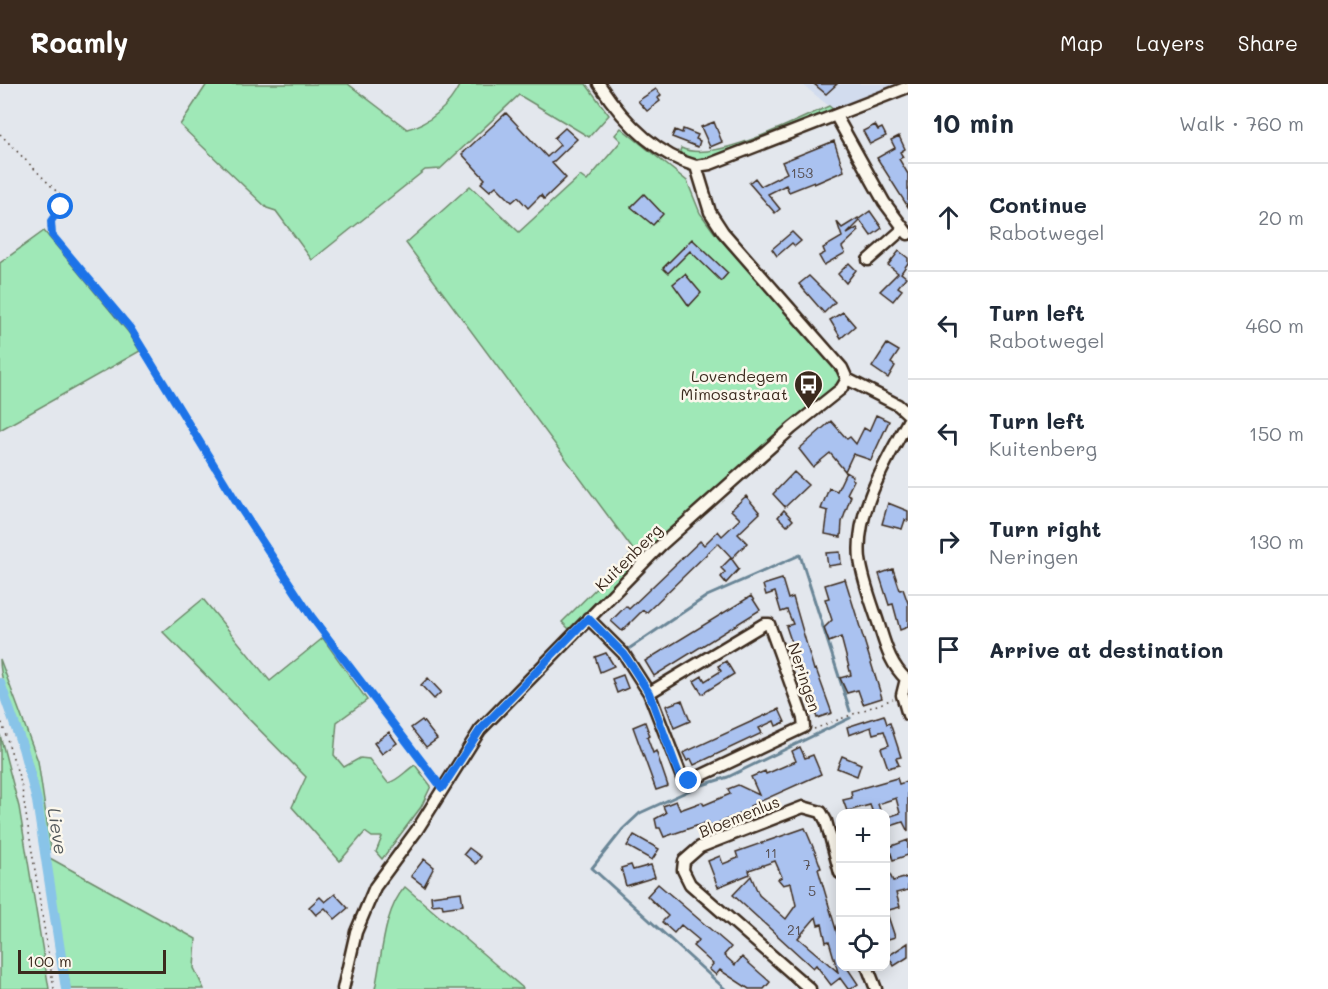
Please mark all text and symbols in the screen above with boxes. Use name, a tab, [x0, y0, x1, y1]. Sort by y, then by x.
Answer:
text: Roamly	[30, 24, 129, 60]
text: Map	[1060, 29, 1103, 56]
text: Layers	[1136, 29, 1205, 56]
text: Share	[1238, 29, 1298, 56]
text: 10 min	[932, 106, 1014, 140]
text: Walk · 760 m	[1179, 110, 1304, 136]
house number: 153	[791, 163, 813, 182]
text: Continue	[989, 190, 1087, 219]
route start	[47, 193, 73, 219]
icon: ahead	[932, 201, 965, 234]
text: 20 m	[1258, 204, 1304, 230]
text: Rabotwegel	[989, 219, 1105, 245]
text: Turn left	[989, 298, 1085, 327]
icon: left	[932, 309, 965, 342]
text: 460 m	[1246, 312, 1304, 338]
text: Rabotwegel	[989, 327, 1105, 353]
place label: Lovendegem Mimosastraat	[681, 365, 788, 404]
bus stop icon: Lovendegem Mimosastraat	[793, 368, 825, 410]
text: Turn left	[989, 406, 1085, 435]
icon: left	[932, 417, 965, 450]
text: 150 m	[1249, 420, 1304, 446]
text: Kuitenberg	[989, 435, 1097, 461]
text: Turn right	[989, 514, 1101, 543]
street label: Kuitenberg	[590, 519, 666, 595]
icon: right	[932, 525, 965, 558]
text: 130 m	[1249, 528, 1304, 554]
text: Neringen	[989, 543, 1078, 569]
icon: arrive	[932, 633, 965, 666]
text: Arrive at destination	[989, 635, 1224, 664]
street label: Neringen	[784, 640, 826, 714]
route end	[675, 767, 701, 793]
street label: Bloemenlus	[695, 790, 783, 842]
water label: Lieve	[42, 806, 74, 856]
map controls	[836, 809, 890, 971]
button: +	[836, 809, 890, 863]
house number: 11	[765, 843, 777, 862]
house number: 7	[803, 855, 811, 874]
button: −	[836, 863, 890, 917]
house number: 5	[808, 881, 816, 900]
button: locate	[836, 917, 890, 971]
house number: 21	[787, 920, 801, 939]
scale bar	[18, 947, 166, 974]
text: 100 m	[27, 950, 72, 971]

